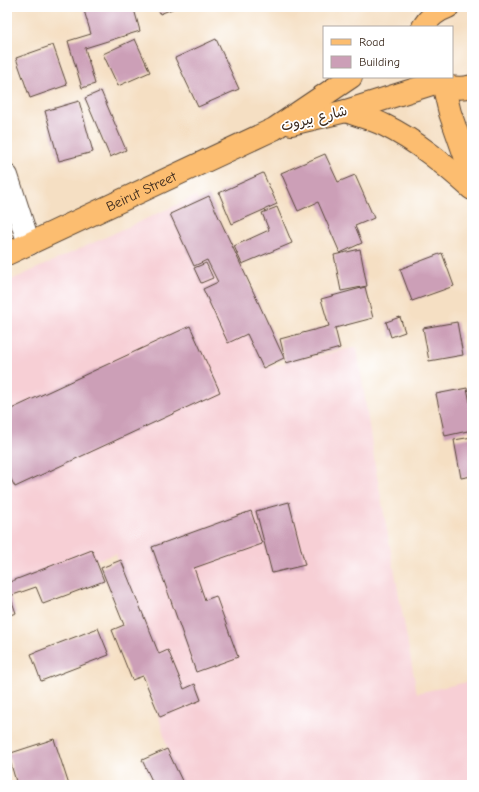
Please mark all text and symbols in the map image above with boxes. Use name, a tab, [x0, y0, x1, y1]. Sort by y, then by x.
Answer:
legend	[323, 26, 453, 78]
text: Road	[359, 35, 385, 49]
text: Building	[359, 55, 400, 69]
street label: شارع بيروت	[279, 102, 349, 136]
street label: Beirut Street	[103, 168, 180, 215]

